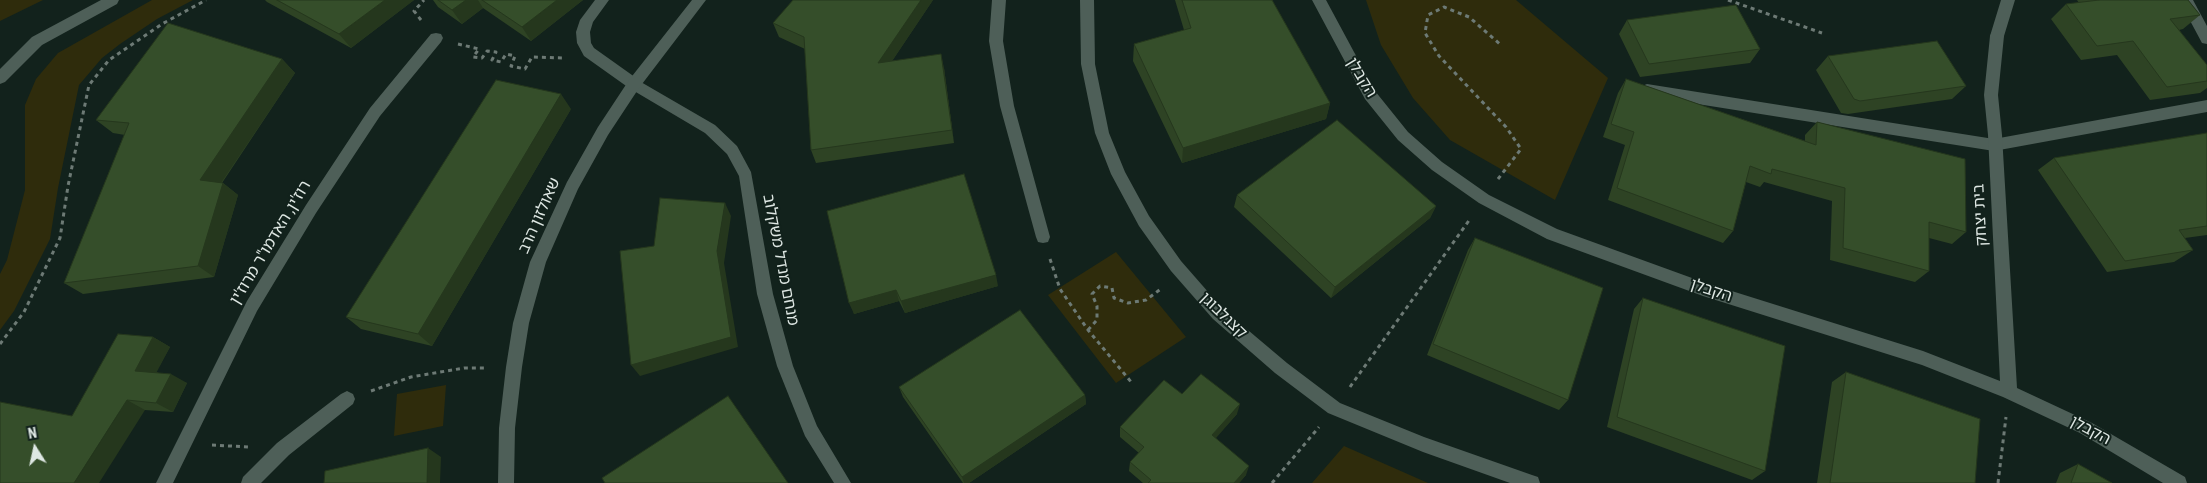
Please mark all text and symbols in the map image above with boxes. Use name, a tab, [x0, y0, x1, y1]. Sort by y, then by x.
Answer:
street label: הקבלן	[1342, 55, 1380, 101]
street label: שאולזון הרב	[515, 175, 565, 257]
street label: רוז'ין, האדמו"ר מרוז'ין	[226, 178, 316, 308]
street label: בית יצחק	[1970, 183, 1992, 247]
street label: מנחם מנדל משקלוב	[758, 193, 802, 327]
street label: הקבלן	[1688, 275, 1734, 307]
street label: קצנלבוגן	[1195, 289, 1251, 343]
street label: הקבלן	[2067, 412, 2113, 450]
north arrow	[10, 423, 60, 473]
text: N	[27, 425, 38, 442]

